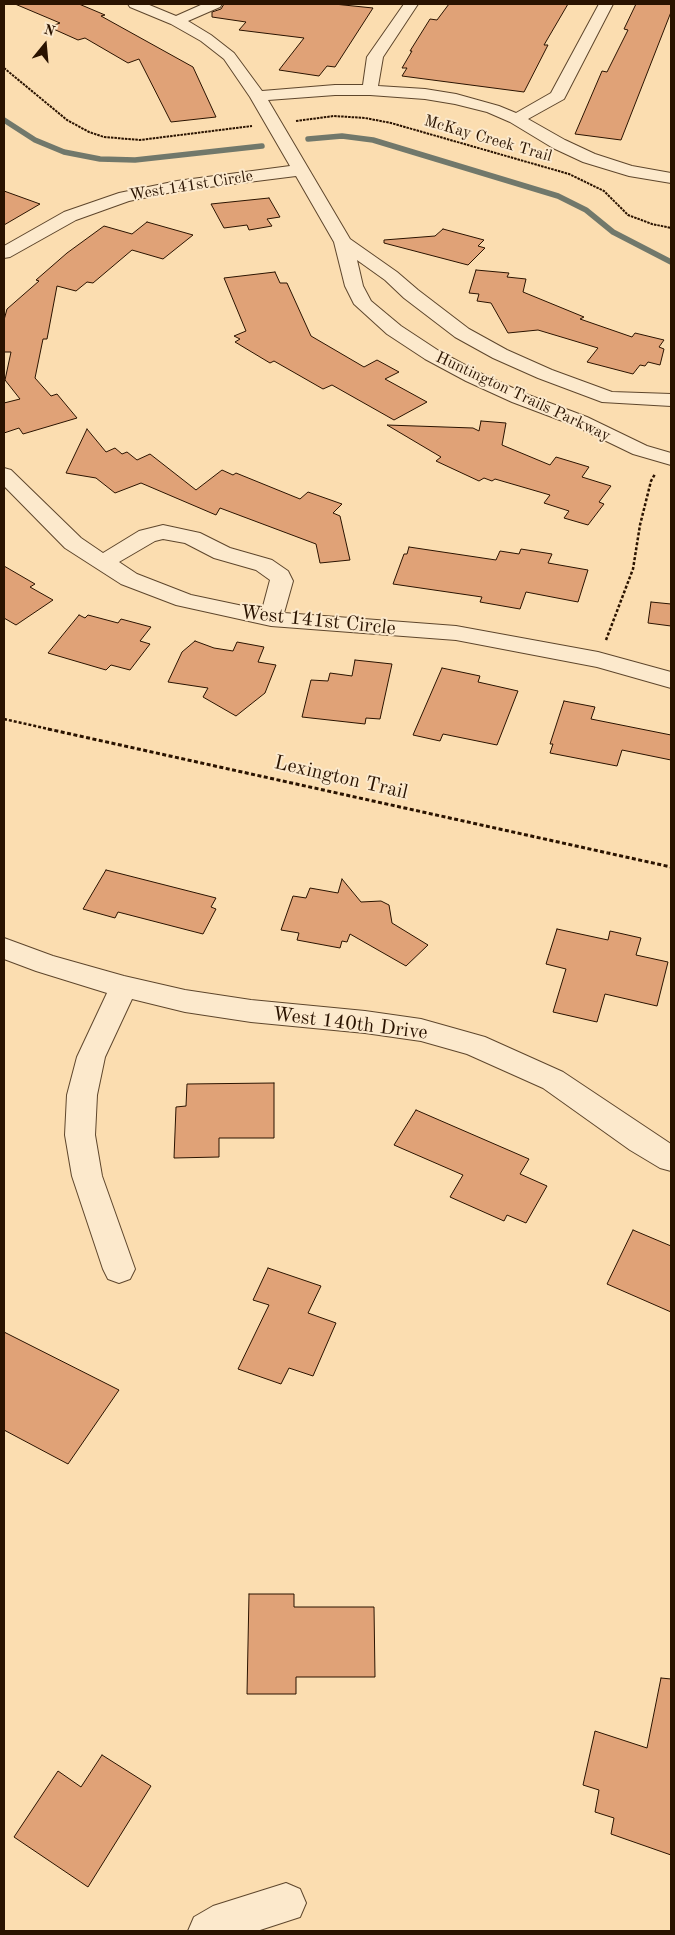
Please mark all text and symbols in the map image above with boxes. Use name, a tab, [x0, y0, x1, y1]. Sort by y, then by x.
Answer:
north arrow	[20, 20, 70, 70]
text: N	[42, 22, 57, 39]
street label: McKay Creek Trail	[422, 112, 554, 166]
street label: West 141st Circle	[128, 167, 254, 205]
street label: Huntington Trails Parkway	[433, 348, 613, 446]
street label: West 141st Circle	[239, 601, 397, 641]
street label: Lexington Trail	[272, 751, 410, 805]
street label: West 140th Drive	[271, 1003, 429, 1045]

